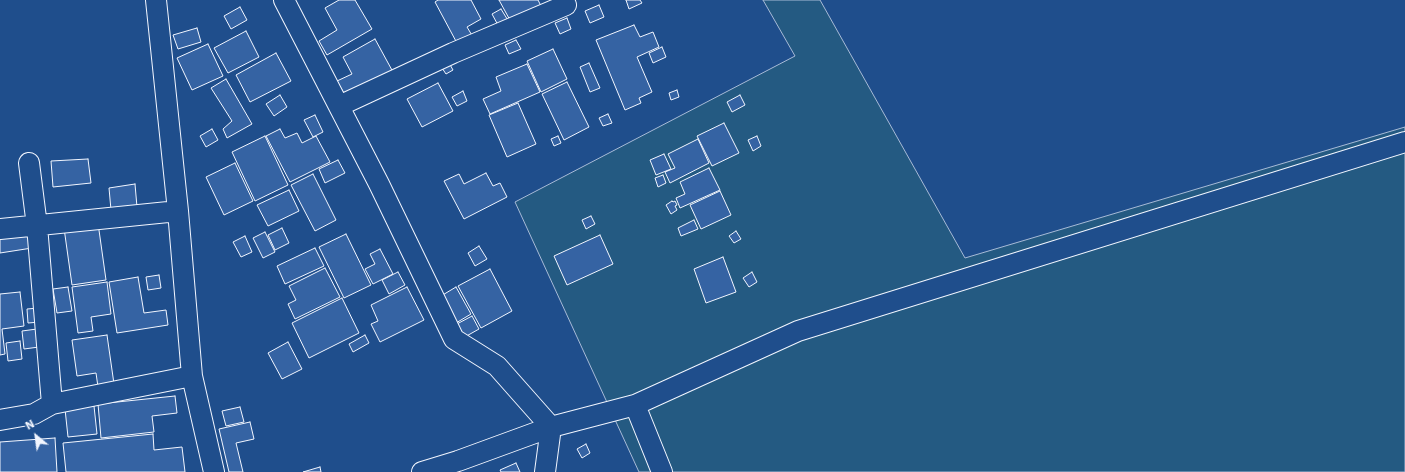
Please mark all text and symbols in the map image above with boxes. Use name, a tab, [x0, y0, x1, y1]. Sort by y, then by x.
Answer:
north arrow	[16, 416, 56, 456]
text: N	[23, 417, 37, 433]

